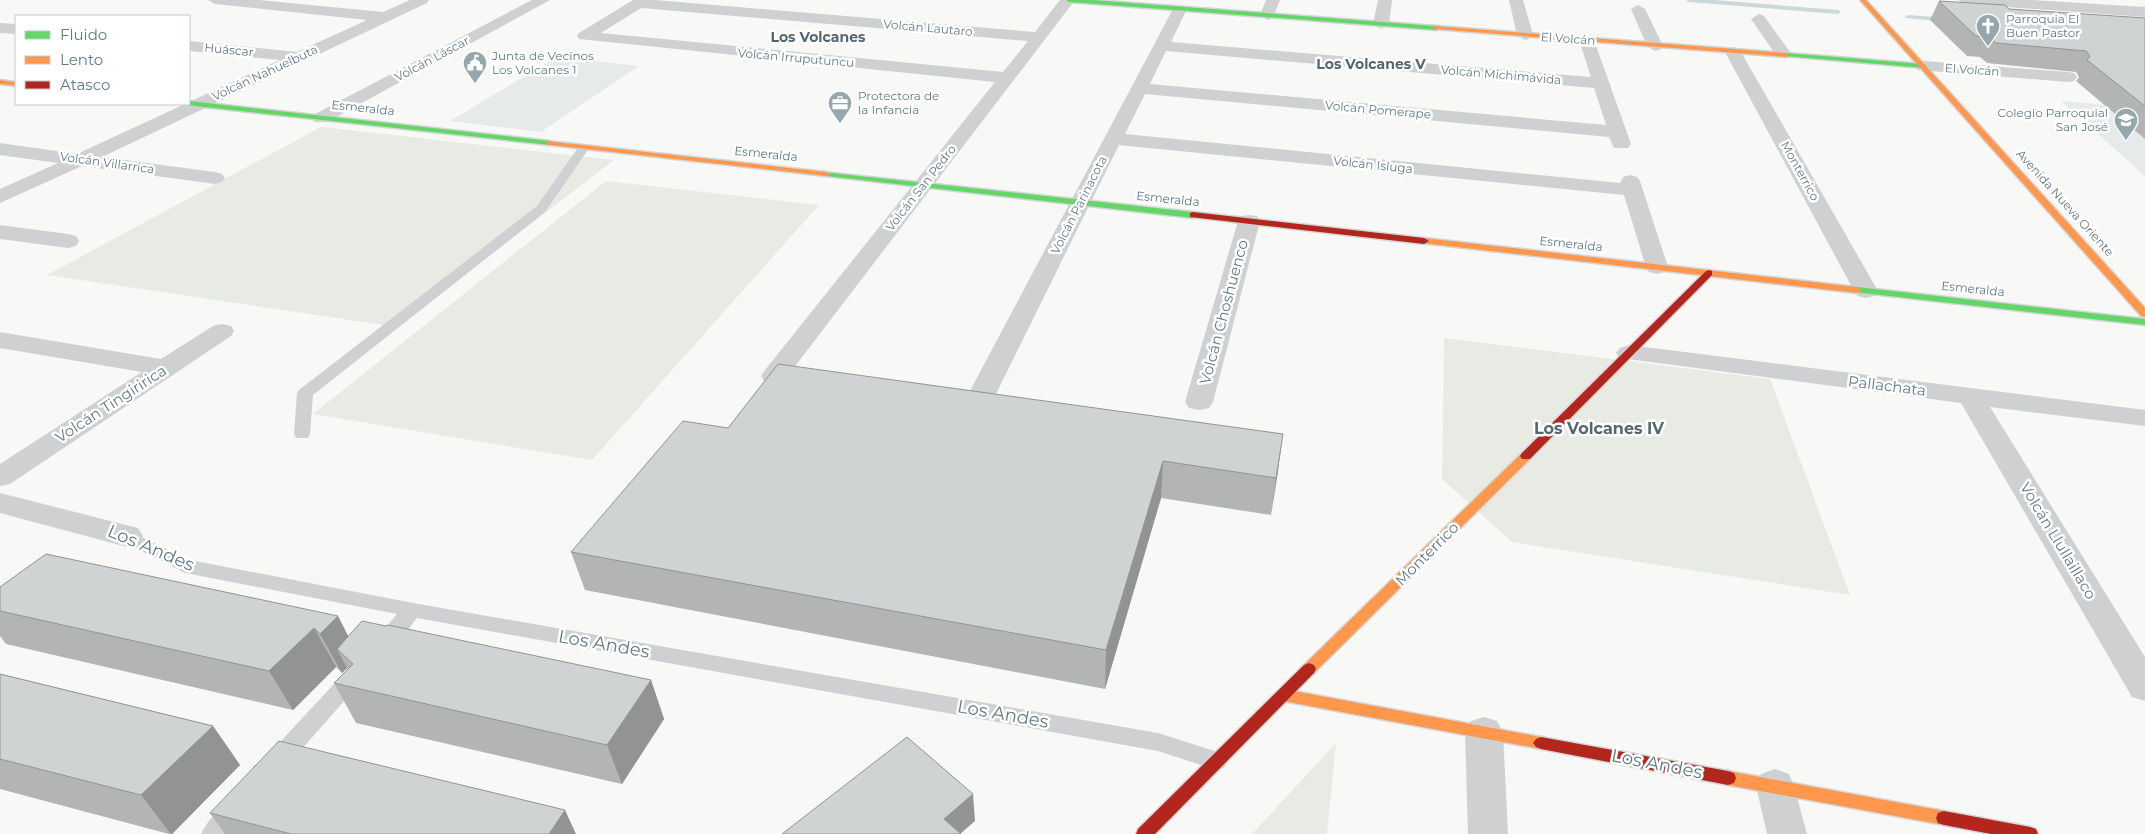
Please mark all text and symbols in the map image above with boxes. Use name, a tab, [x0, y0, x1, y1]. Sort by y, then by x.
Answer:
place label: Parroquia El Buen Pastor	[2006, 11, 2080, 40]
church icon: Parroquia El Buen Pastor	[1975, 13, 2001, 47]
legend	[15, 15, 190, 105]
street label: Volcán Lautaro	[883, 16, 973, 39]
text: Fluido	[60, 25, 107, 44]
district label: Los Volcanes	[771, 28, 866, 46]
street label: El Volcán	[1540, 29, 1596, 48]
street label: Volcán Láscar	[392, 33, 472, 84]
street label: Huáscar	[204, 39, 255, 60]
street label: Volcán Nahuelbuta	[210, 41, 320, 104]
street label: Volcán Irruputuncu	[737, 45, 855, 70]
place label: Junta de Vecinos Los Volcanes 1	[491, 48, 594, 77]
text: Lento	[60, 50, 103, 69]
public building icon: Junta de Vecinos Los Volcanes 1	[462, 50, 488, 84]
district label: Los Volcanes V	[1316, 55, 1426, 73]
street label: El Volcán	[1944, 60, 2000, 79]
street label: Volcán Michimávida	[1440, 62, 1562, 87]
text: Atasco	[60, 75, 110, 94]
place label: Protectora de la Infancia	[858, 88, 939, 117]
office icon: Protectora de la Infancia	[827, 90, 853, 124]
street label: Esmeralda	[331, 97, 395, 118]
street label: Volcán Pomerape	[1324, 97, 1432, 122]
place label: Colegio Parroquial San José	[1997, 105, 2108, 134]
school or university icon: Colegio Parroquial San José	[2113, 107, 2139, 141]
street label: Monterrico	[1778, 138, 1823, 203]
street label: Volcán San Pedro	[882, 142, 959, 234]
street label: Esmeralda	[734, 143, 798, 164]
street label: Avenida Nueva Oriente	[2014, 146, 2117, 259]
street label: Volcán Villarrica	[59, 148, 155, 177]
street label: Volcán Parinacota	[1047, 153, 1110, 256]
street label: Volcán Isluga	[1333, 153, 1413, 176]
street label: Esmeralda	[1136, 188, 1200, 209]
street label: Esmeralda	[1539, 233, 1603, 254]
street label: Volcán Choshuenco	[1195, 237, 1252, 386]
street label: Esmeralda	[1941, 278, 2005, 299]
street label: Volcán Tingiririca	[52, 361, 170, 447]
street label: Pallachata	[1847, 371, 1927, 400]
district label: Los Volcanes IV	[1534, 419, 1665, 438]
street label: Volcán Llullaillaco	[2016, 479, 2101, 603]
street label: Monterrico	[1391, 518, 1462, 589]
street label: Los Andes	[104, 520, 198, 576]
street label: Los Andes	[557, 625, 652, 663]
street label: Los Andes	[956, 695, 1051, 733]
street label: Los Andes	[1610, 744, 1705, 784]

